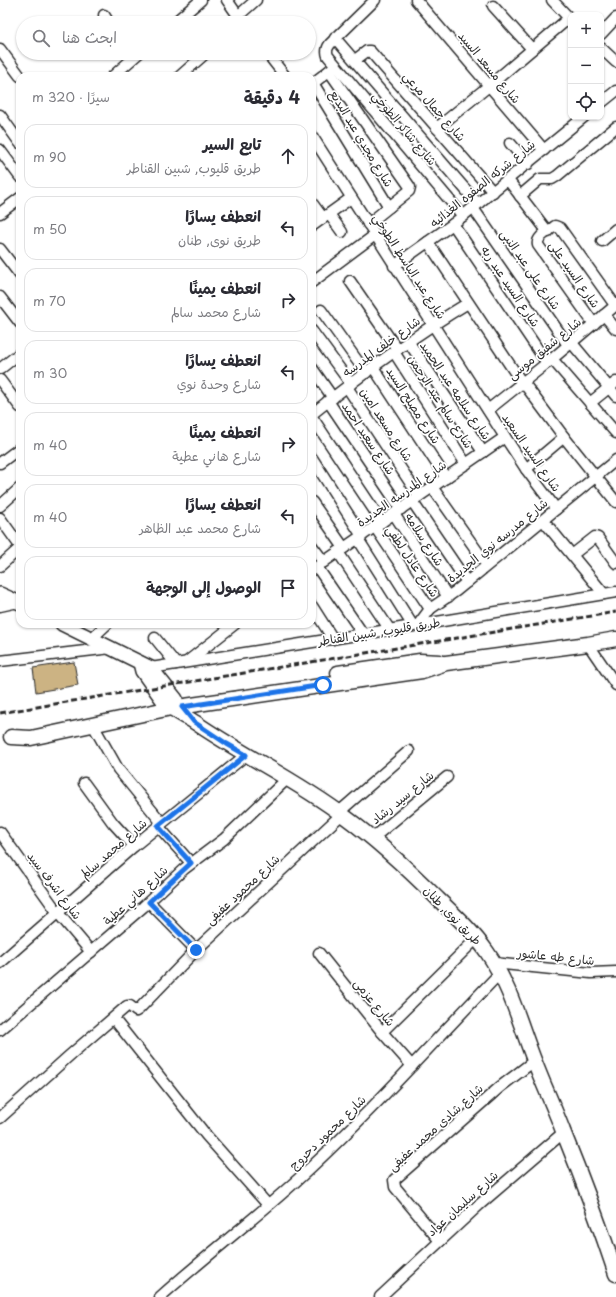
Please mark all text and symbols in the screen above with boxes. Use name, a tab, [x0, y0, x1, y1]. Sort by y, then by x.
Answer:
map controls	[568, 12, 604, 120]
button: +	[568, 12, 604, 48]
search box	[16, 16, 316, 60]
text: ابحث هنا	[62, 25, 117, 48]
icon: search	[30, 27, 52, 49]
street label: شارع مسعد السيد	[454, 27, 526, 108]
button: −	[568, 48, 604, 84]
street label: شارع جمال مرعي	[397, 67, 470, 147]
text: 4 دقيقة	[244, 84, 300, 110]
button: locate	[568, 84, 604, 120]
street label: شارع مجدي عبد البديع	[325, 86, 398, 191]
text: سيرًا · 320 m	[32, 87, 110, 106]
street label: شارع شاكر الطوخي	[366, 87, 441, 171]
text: تابع السير	[203, 132, 261, 155]
street label: شارع شركه الصفوه الغذائيه	[426, 135, 539, 232]
icon: ahead	[277, 145, 299, 167]
text: 90 m	[33, 147, 66, 166]
text: طريق قليوب, شبين القناطر	[127, 158, 261, 177]
text: انعطف يسارًا	[185, 204, 261, 227]
street label: شارع عبد الباسط الطوخي	[367, 210, 451, 324]
icon: left	[277, 217, 299, 239]
text: 50 m	[33, 219, 67, 238]
street label: شارع على عبد النبى	[496, 225, 565, 313]
text: طريق نوى, طنان	[178, 230, 261, 249]
street label: شارع السيد على	[544, 237, 605, 312]
street label: شارع السيد عبد ربه	[476, 242, 545, 331]
text: انعطف يمينًا	[189, 276, 261, 299]
icon: right	[277, 289, 299, 311]
text: 70 m	[33, 291, 66, 310]
text: شارع محمد سالم	[171, 302, 261, 321]
street label: شارع خلف المدرسه	[338, 312, 424, 381]
street label: شارع شفيق موسى	[503, 313, 585, 384]
street label: شارع سلامه عبد الحميد	[415, 337, 496, 443]
text: انعطف يسارًا	[185, 348, 261, 371]
street label: شارع سالم عبد الرحمن	[402, 351, 478, 453]
icon: left	[277, 361, 299, 383]
text: 30 m	[33, 363, 67, 382]
street label: شارع مصلح السيد	[381, 363, 446, 448]
text: شارع وحدة نوي	[177, 374, 261, 393]
street label: شارع مسعد امين	[356, 384, 418, 465]
street label: شارع سعيد احمد	[337, 398, 400, 479]
street label: شارع السيد السعيد	[497, 409, 566, 495]
text: انعطف يمينًا	[189, 420, 261, 443]
icon: right	[277, 433, 299, 455]
text: 40 m	[33, 435, 67, 454]
text: شارع هاني عطية	[172, 446, 261, 465]
street label: شارع المدرسه الجديدة	[352, 455, 450, 532]
text: انعطف يسارًا	[185, 492, 261, 515]
street label: شارع مدرسه نوي الجديدة	[443, 494, 552, 587]
icon: left	[277, 505, 299, 527]
text: 40 m	[33, 507, 67, 526]
street label: شارع سلامه	[400, 509, 449, 570]
text: شارع محمد عبد الظاهر	[139, 518, 261, 537]
street label: شارع عادل لطفي	[380, 521, 444, 602]
text: الوصول إلى الوجهة	[146, 575, 261, 598]
icon: arrive	[277, 577, 299, 599]
street label: طريق قليوب, شبين القناطر	[316, 612, 441, 650]
route start	[314, 676, 332, 694]
street label: شارع سيد رشاد	[367, 766, 438, 829]
street label: شارع محمد سالم	[76, 814, 152, 884]
street label: شارع اشرف سيد	[23, 847, 87, 923]
street label: شارع محمود عفيفى	[201, 850, 284, 929]
street label: شارع هاني عطية	[99, 861, 173, 931]
street label: طريق نوى, طنان	[420, 881, 486, 949]
route end	[187, 941, 205, 959]
street label: شارع طه عاشور	[516, 943, 595, 970]
street label: شارع عزمى	[349, 974, 400, 1030]
street label: شارع شادى محمد عفيفى	[383, 1079, 487, 1176]
street label: شارع محمود دحروج	[285, 1091, 370, 1174]
street label: شارع سليمان عواد	[422, 1166, 502, 1241]

